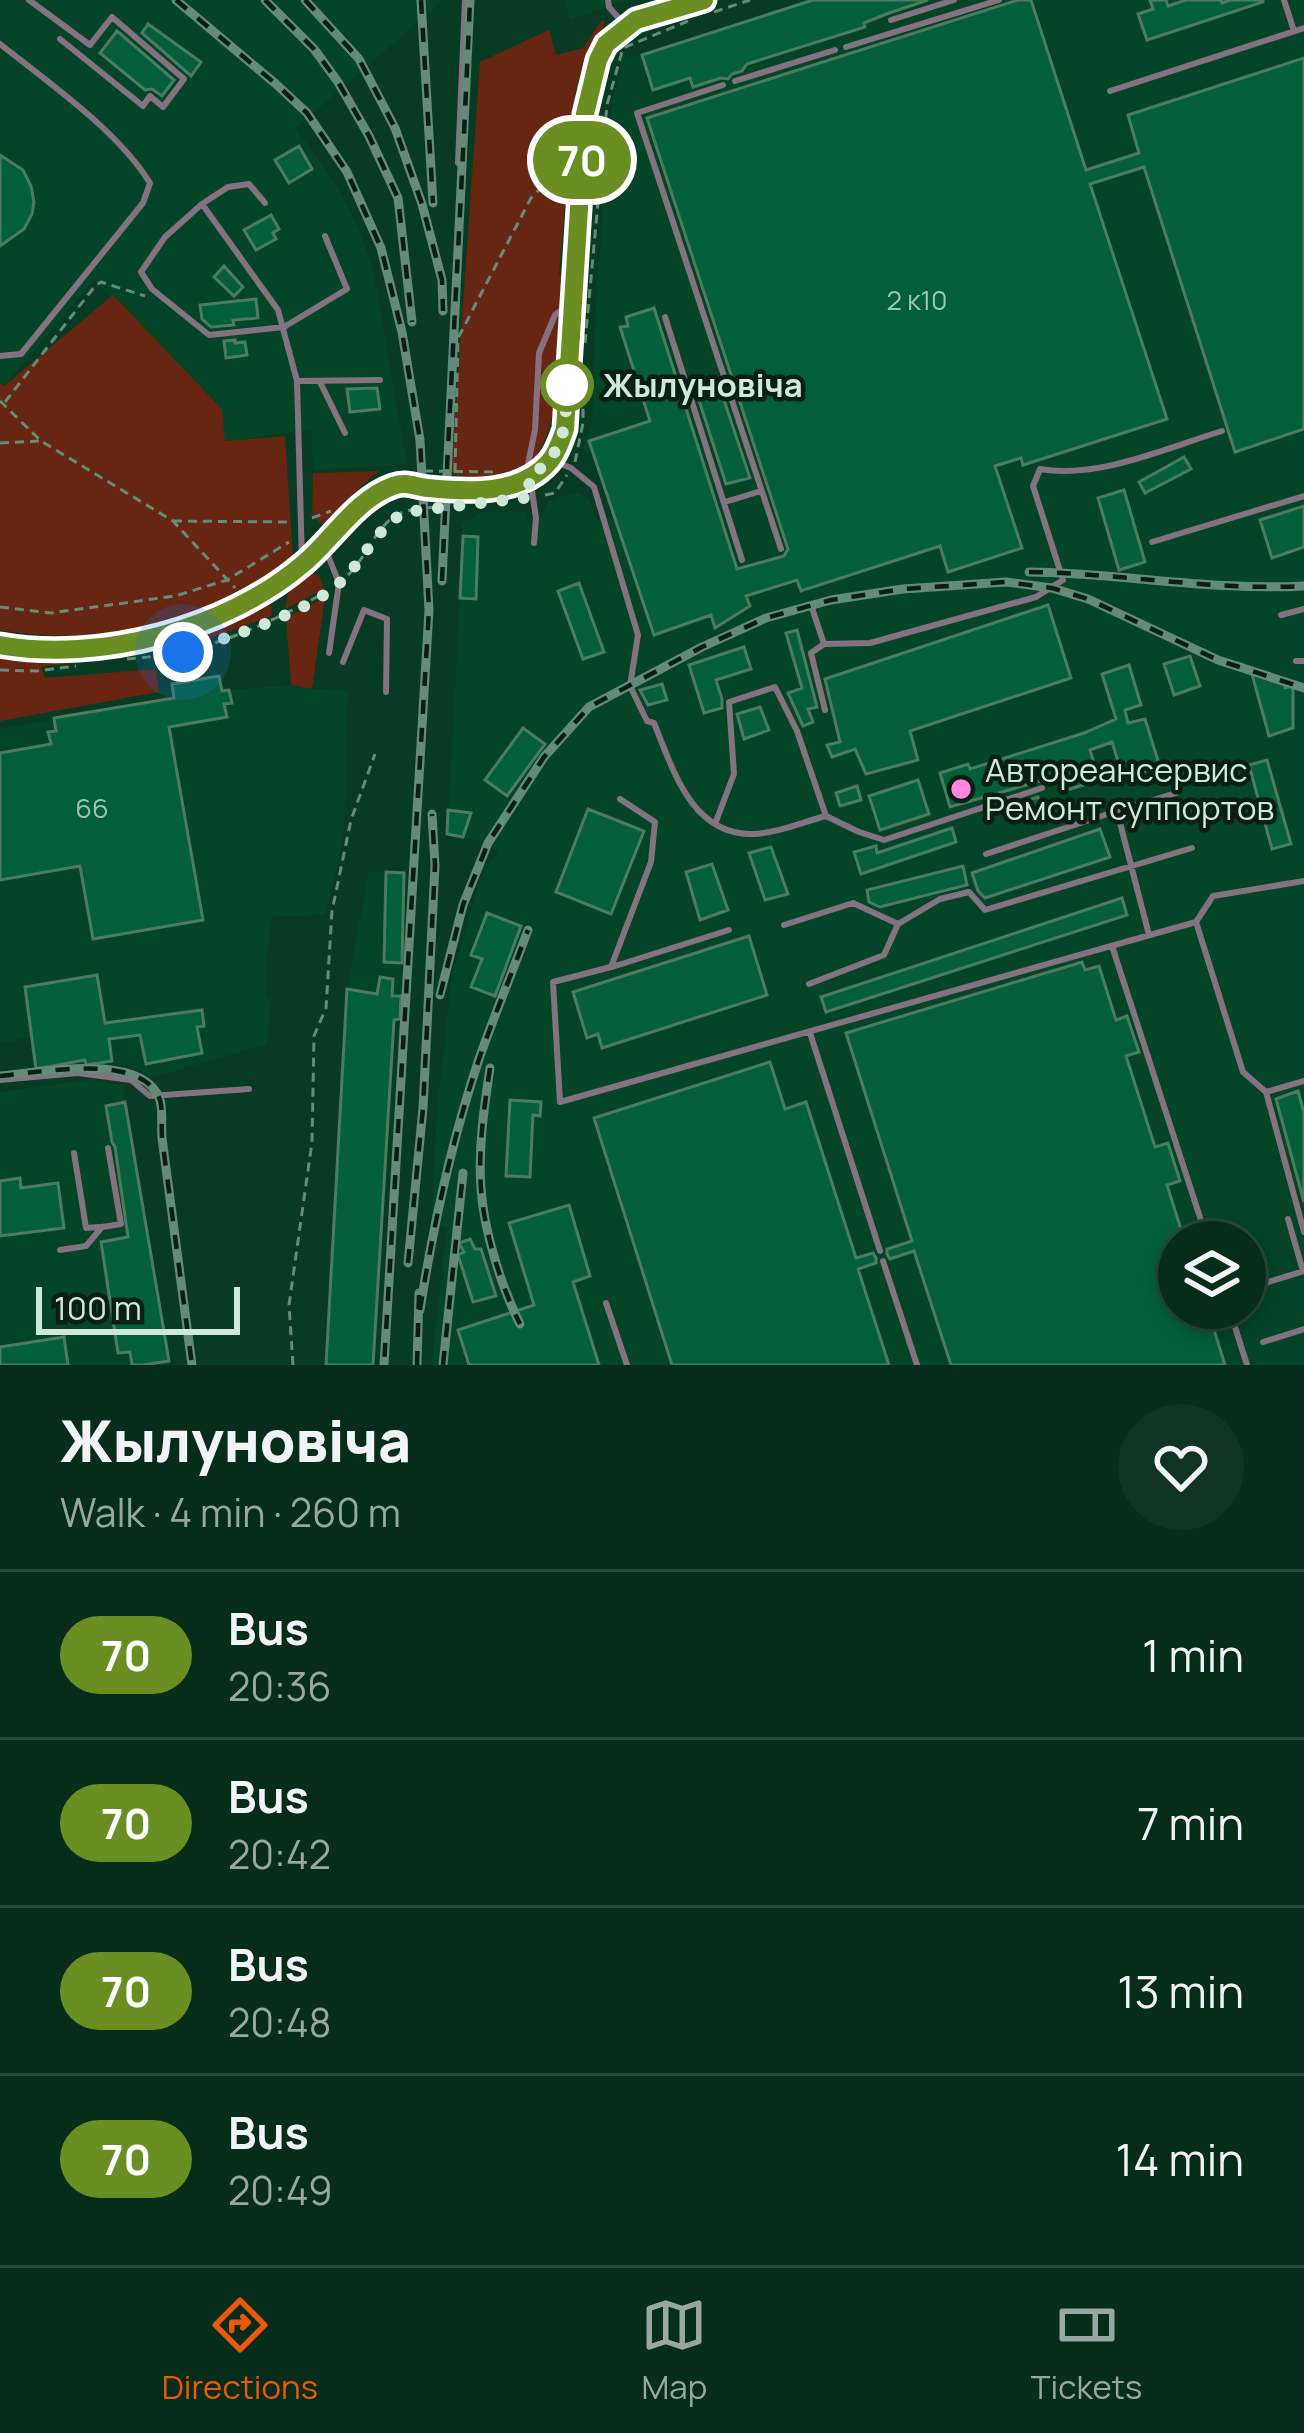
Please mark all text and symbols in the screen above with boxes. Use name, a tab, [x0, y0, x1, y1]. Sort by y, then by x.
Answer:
line badge: 70	[528, 121, 636, 199]
text: 70	[557, 131, 607, 189]
house number: 2 к10	[886, 281, 948, 318]
marker: Жылуновіча	[542, 360, 592, 410]
place label: Жылуновіча	[603, 362, 803, 407]
your location	[153, 622, 213, 682]
place label: Автореансервис Ремонт суппортов	[985, 747, 1274, 830]
marker: Автореансервис Ремонт суппортов	[948, 776, 974, 802]
house number: 66	[75, 789, 109, 826]
map controls	[1158, 1221, 1266, 1329]
button: layers	[1158, 1221, 1266, 1329]
scale bar	[36, 1281, 240, 1334]
text: 100 m	[54, 1285, 142, 1330]
text: Жылуновіча	[60, 1401, 411, 1479]
button: heart	[1118, 1404, 1244, 1530]
text: Walk · 4 min · 260 m	[60, 1485, 401, 1539]
text: Bus	[228, 1597, 309, 1659]
text: 1 min	[1142, 1624, 1244, 1686]
text: 70	[101, 1626, 151, 1684]
text: 20:36	[228, 1659, 331, 1713]
text: Bus	[228, 1765, 309, 1827]
text: 7 min	[1137, 1792, 1244, 1854]
text: 70	[101, 1794, 151, 1852]
text: 20:42	[228, 1827, 331, 1881]
text: Bus	[228, 1933, 309, 1995]
text: 13 min	[1117, 1960, 1244, 2022]
text: 70	[101, 1962, 151, 2020]
text: 20:48	[228, 1995, 331, 2049]
text: Bus	[228, 2101, 309, 2163]
text: 14 min	[1116, 2128, 1244, 2190]
text: 70	[101, 2130, 151, 2188]
text: 20:49	[228, 2163, 332, 2217]
tab: Directions	[162, 2292, 318, 2409]
tab: Map	[641, 2292, 707, 2409]
tab: Tickets	[1031, 2292, 1142, 2409]

